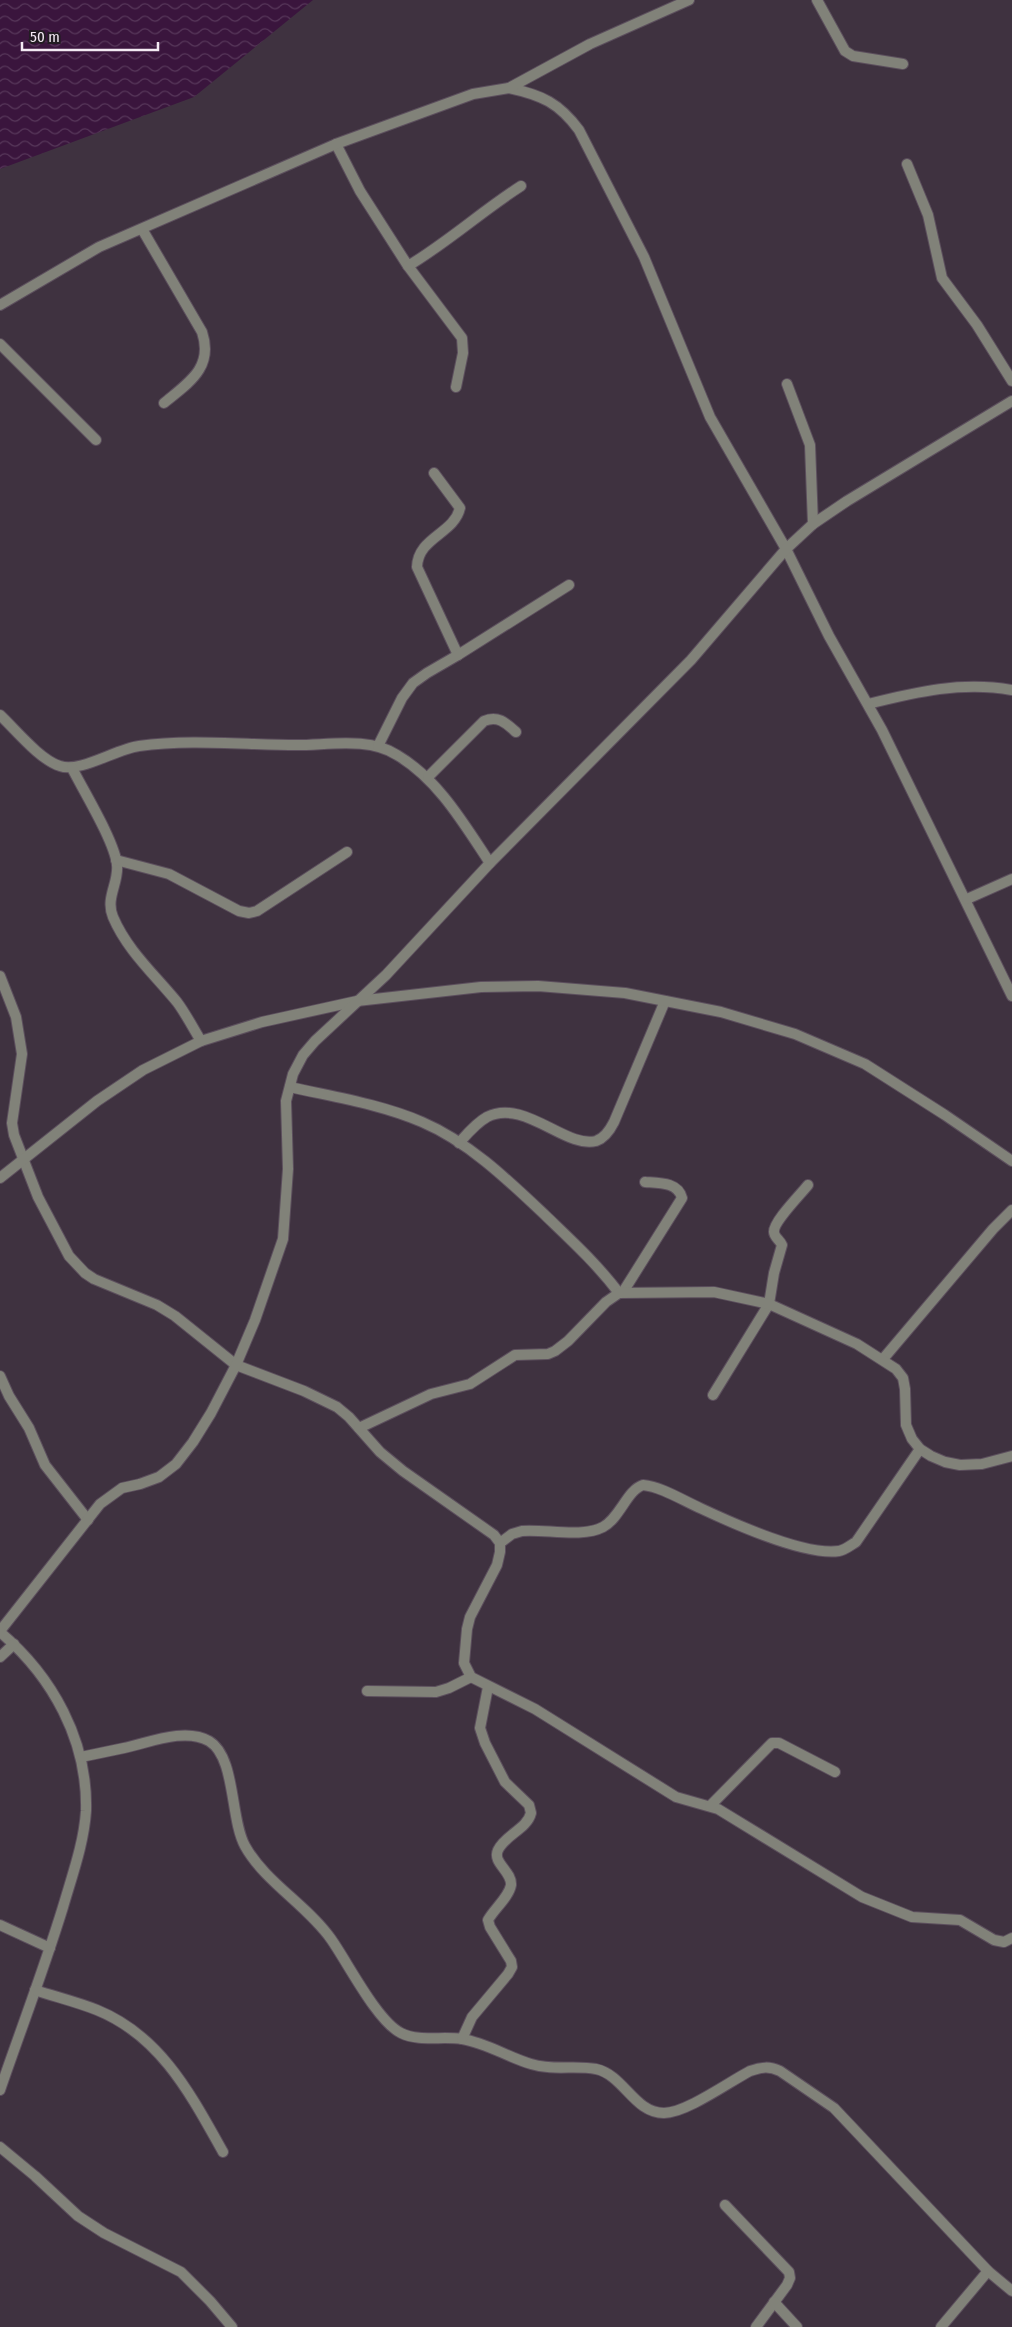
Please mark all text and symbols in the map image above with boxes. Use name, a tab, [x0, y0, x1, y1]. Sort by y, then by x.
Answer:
scale bar	[22, 20, 159, 52]
text: 50 m	[30, 28, 60, 46]

